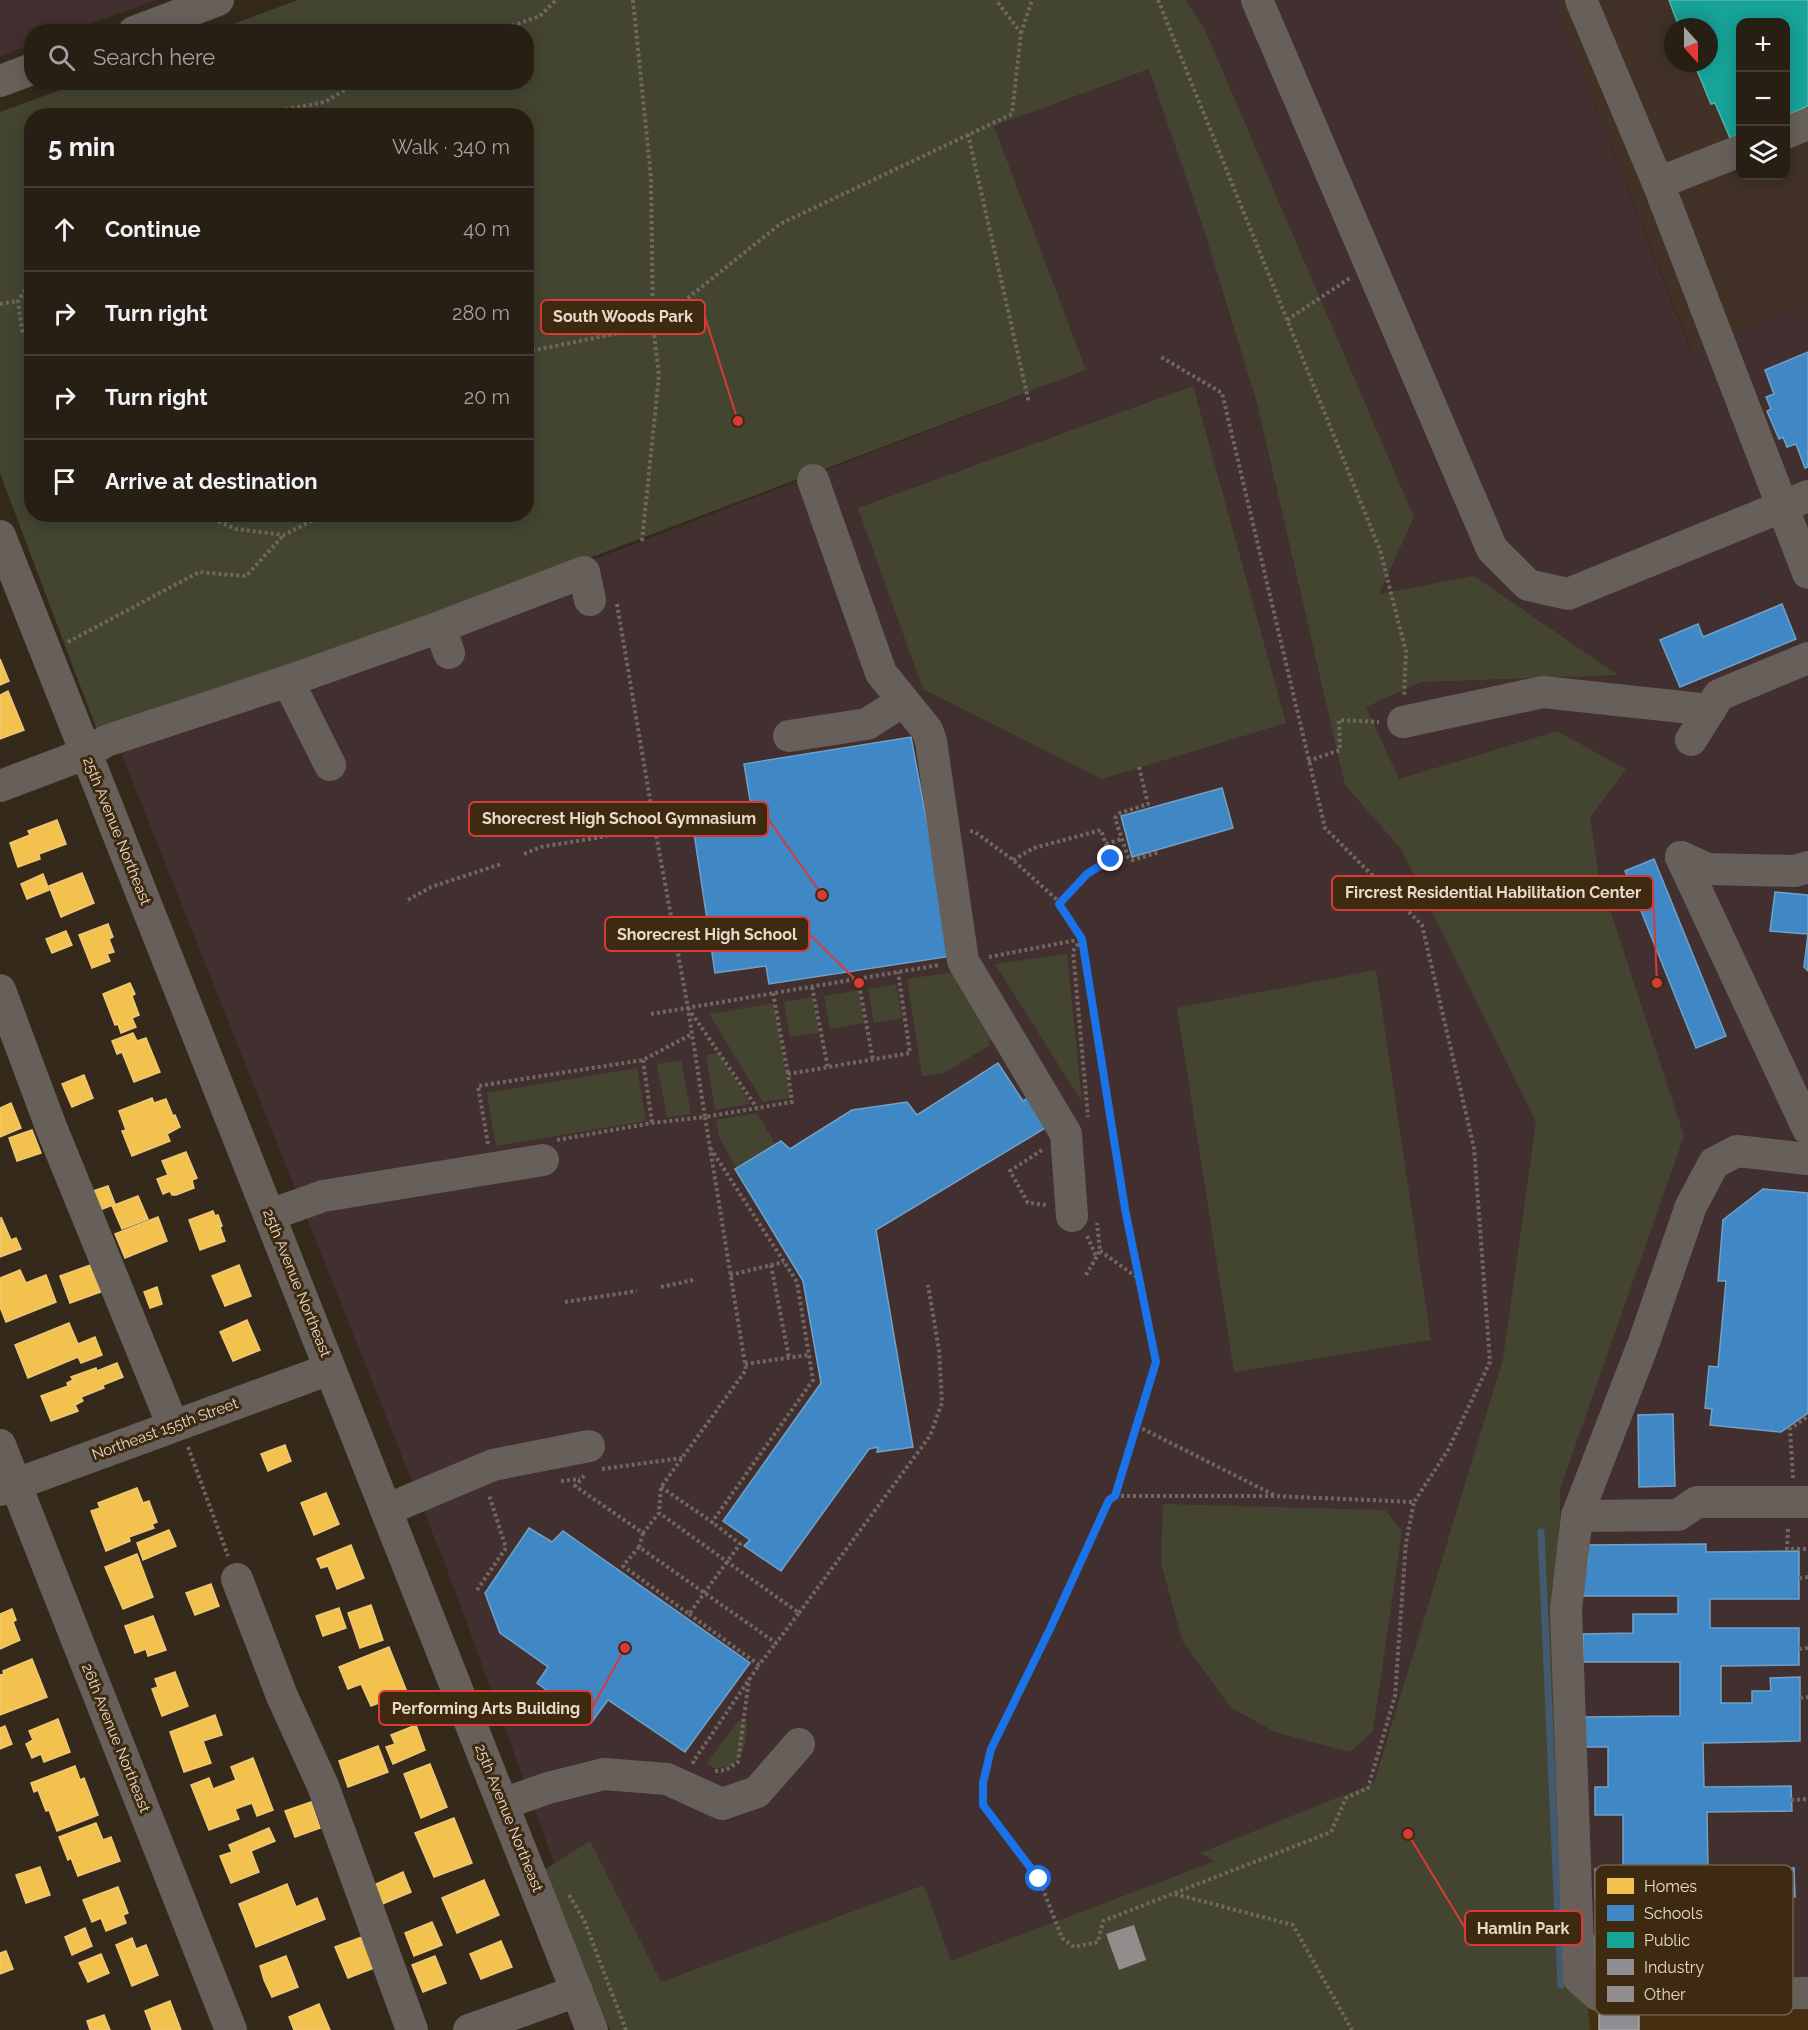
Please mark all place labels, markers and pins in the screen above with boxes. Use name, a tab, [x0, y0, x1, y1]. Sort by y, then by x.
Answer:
callout: South Woods Park	[541, 300, 705, 334]
callout: Shorecrest High School Gymnasium	[469, 802, 768, 836]
callout: Fircrest Residential Habilitation Center	[1332, 876, 1653, 910]
callout: Shorecrest High School	[605, 917, 809, 951]
callout: Performing Arts Building	[379, 1691, 592, 1725]
callout: Hamlin Park	[1465, 1911, 1582, 1945]

